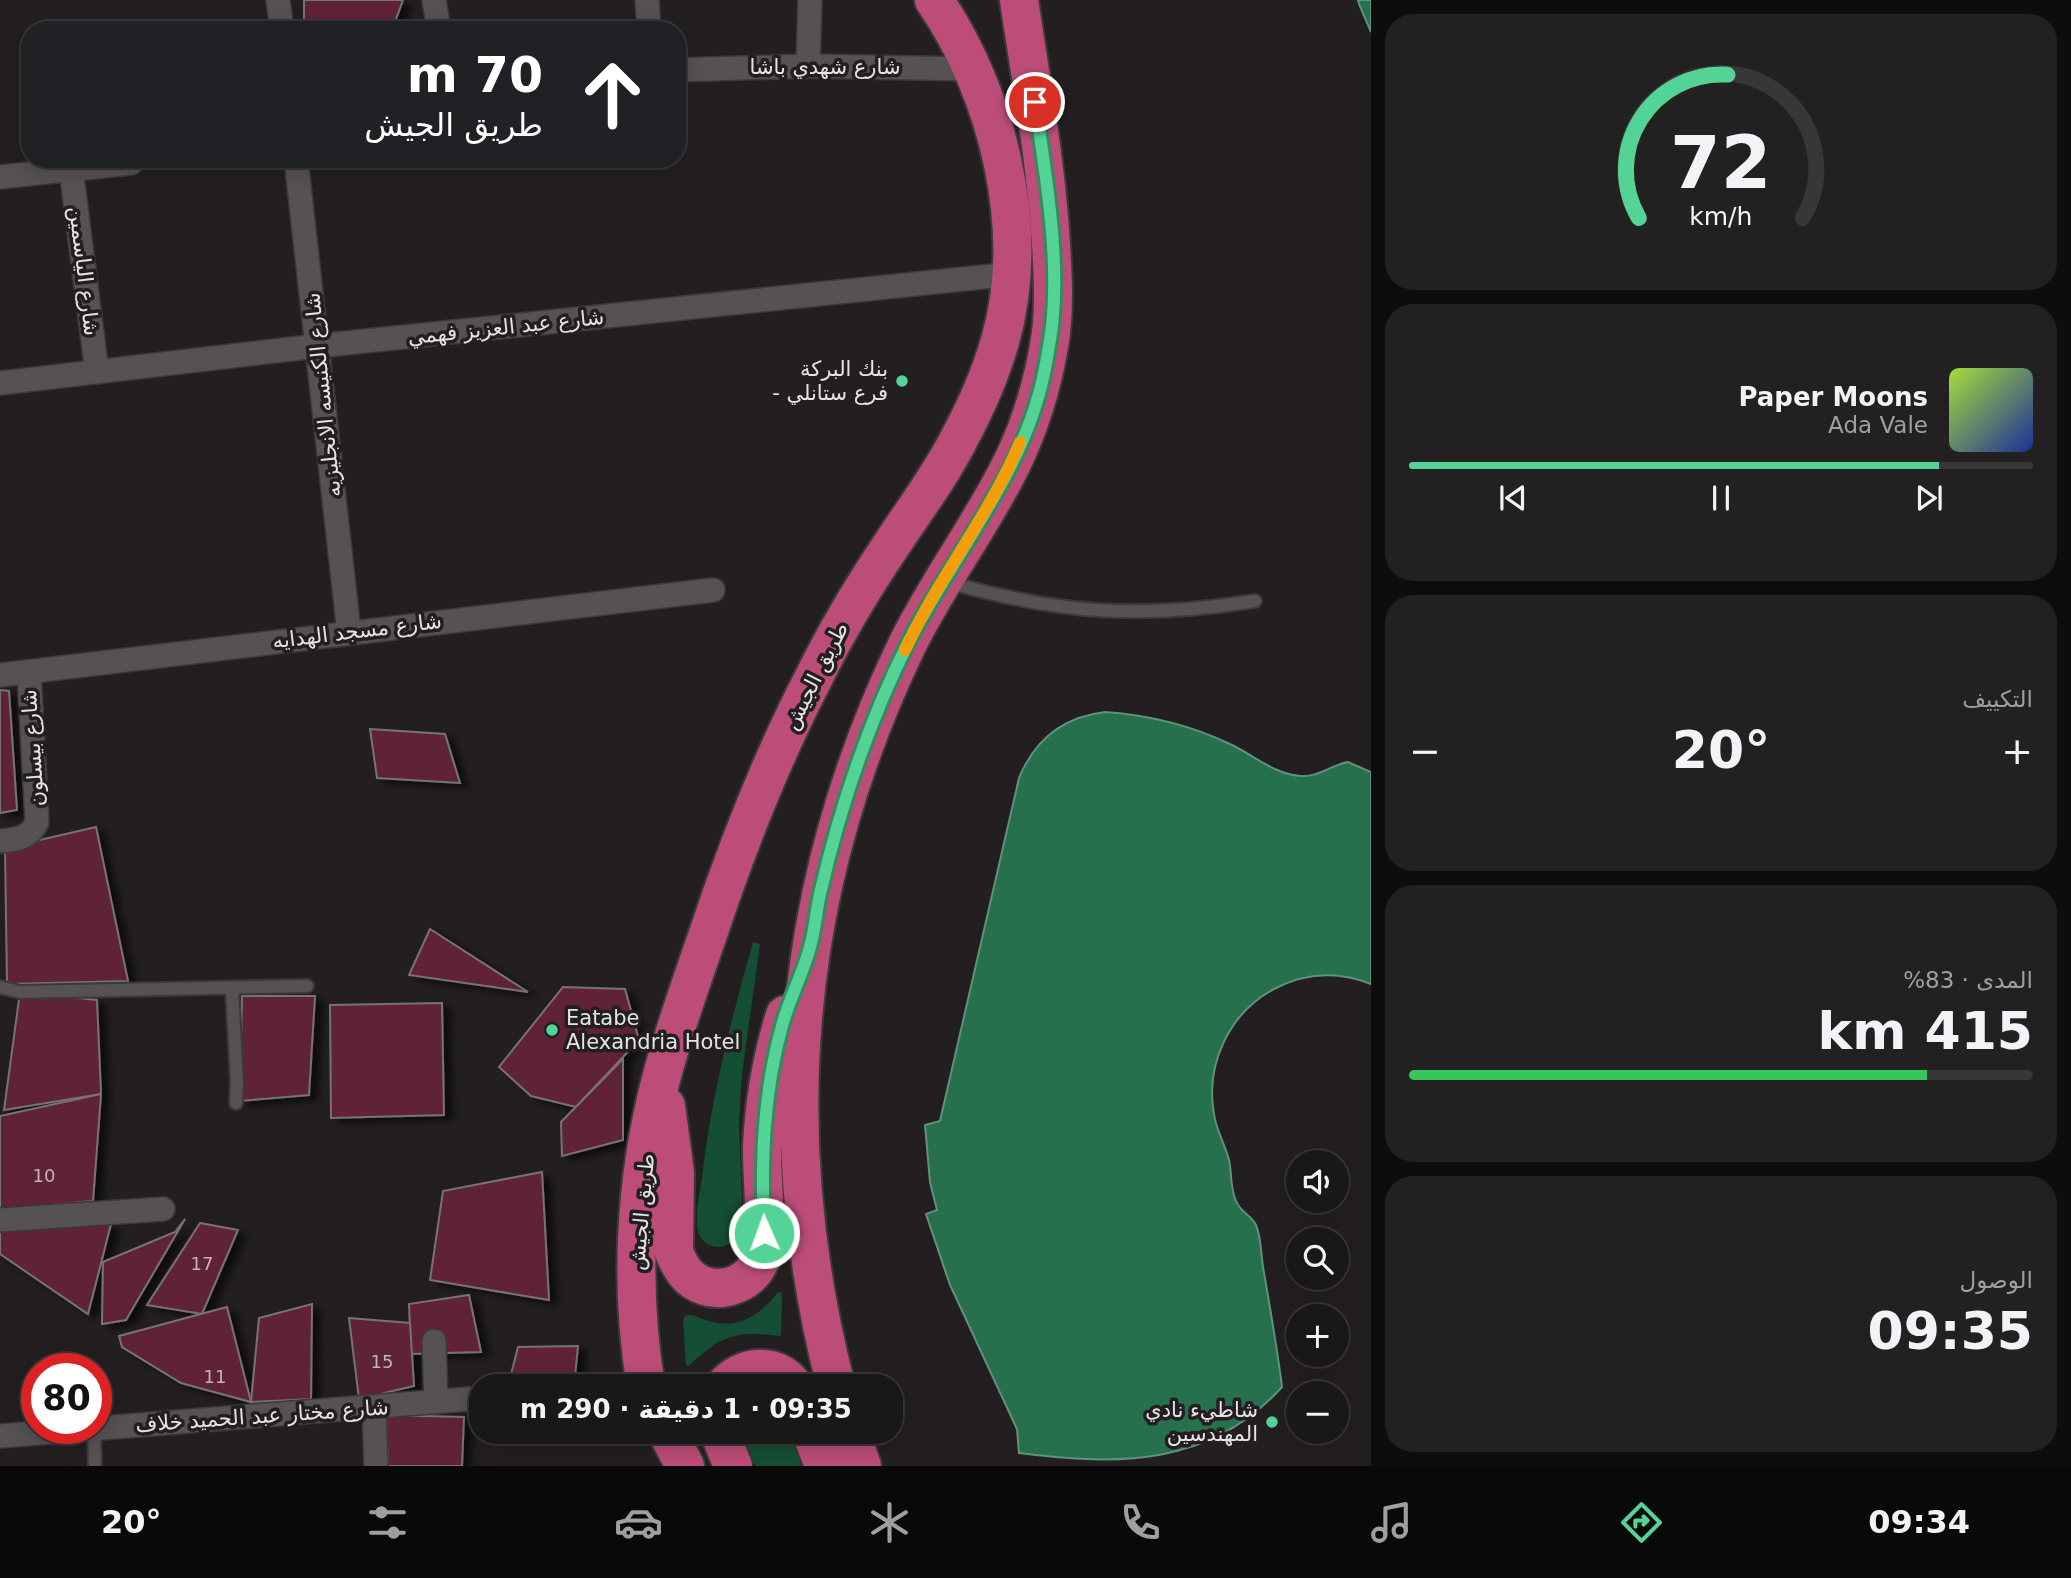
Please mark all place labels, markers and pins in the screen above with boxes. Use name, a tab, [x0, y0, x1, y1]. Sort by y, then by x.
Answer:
pin	[1005, 72, 1065, 132]
place label: بنك البركة - فرع ستانلي	[772, 357, 888, 405]
marker: بنك البركة - فرع ستانلي	[894, 373, 910, 389]
place label: Eatabe Alexandria Hotel	[566, 1006, 740, 1054]
marker: Eatabe Alexandria Hotel	[544, 1022, 560, 1038]
place label: شاطيء نادي المهندسين	[1145, 1398, 1258, 1446]
marker: شاطيء نادي المهندسين	[1264, 1414, 1280, 1430]

